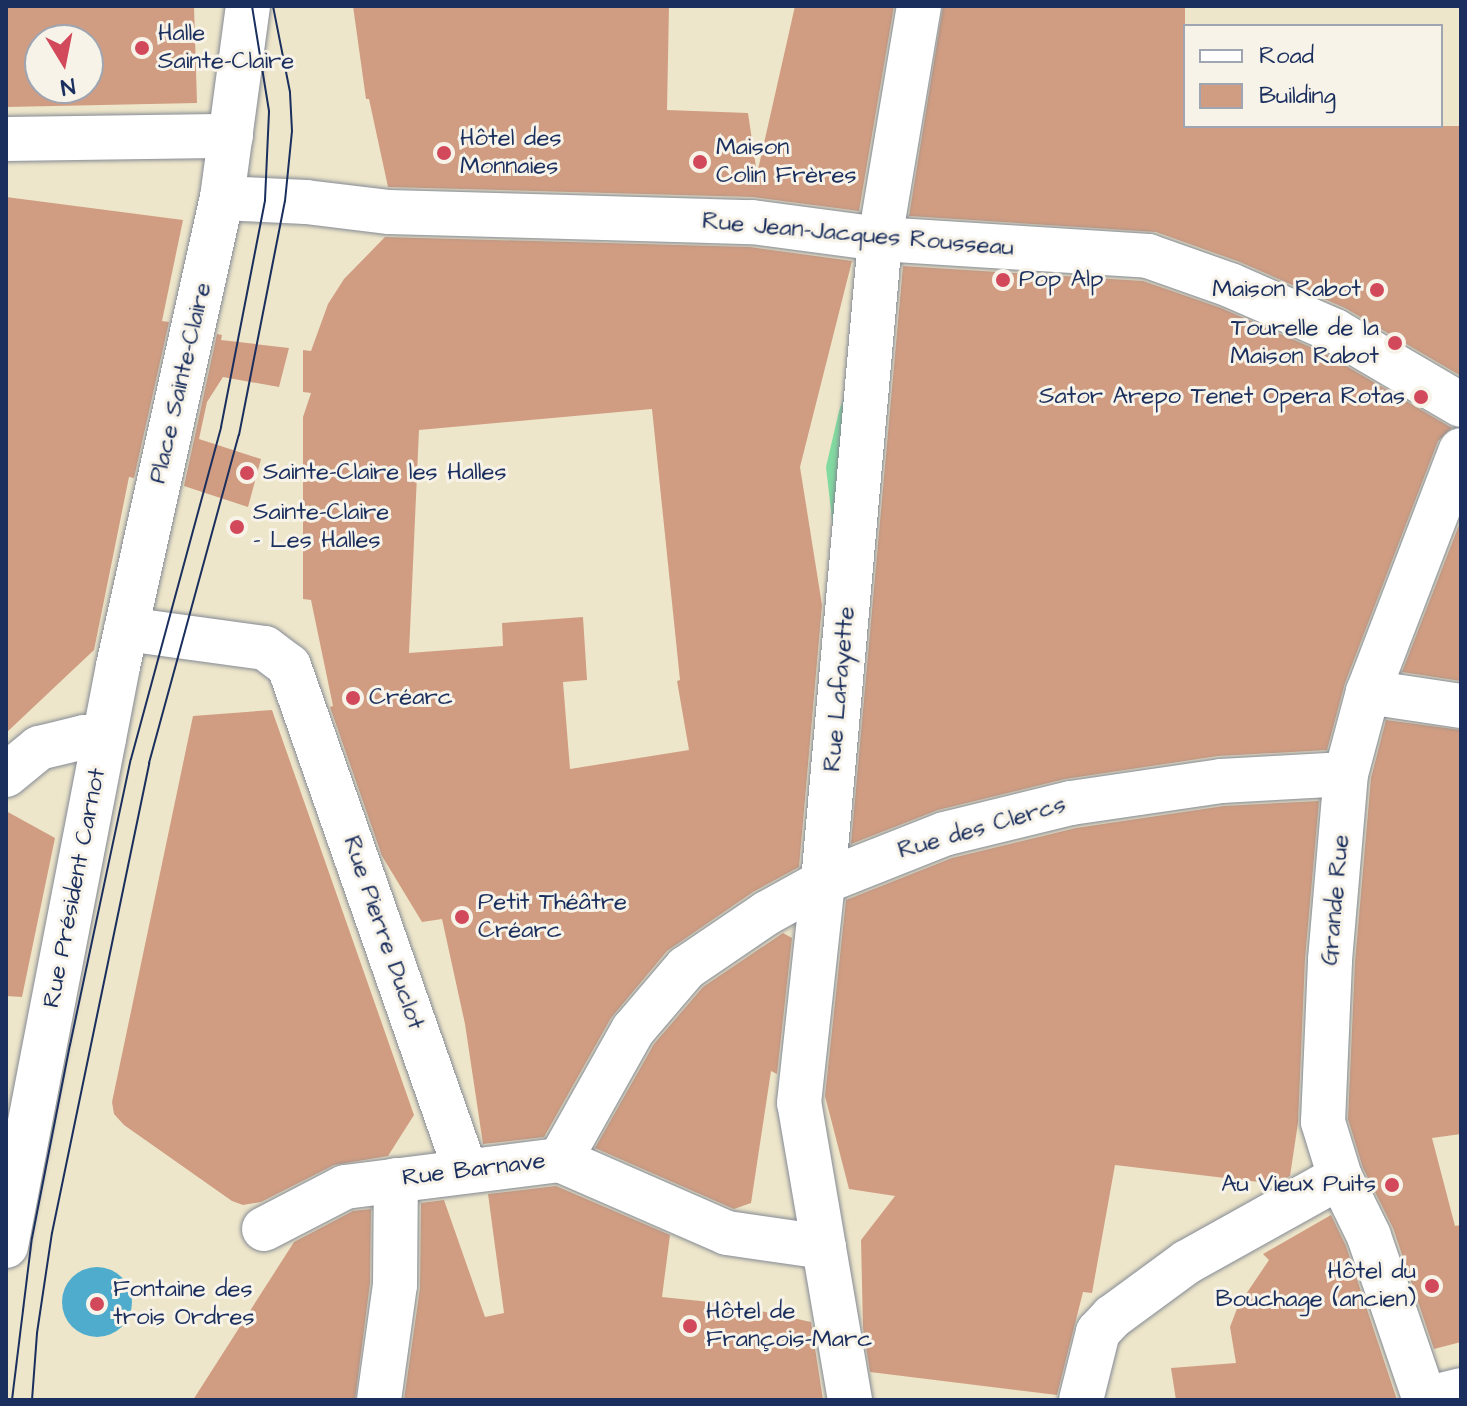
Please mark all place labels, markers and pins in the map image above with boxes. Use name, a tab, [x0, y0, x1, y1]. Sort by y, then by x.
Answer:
place label: Halle Sainte-Claire	[158, 20, 294, 76]
marker: Halle Sainte-Claire	[133, 39, 151, 57]
place label: Hôtel des Monnaies	[460, 125, 561, 181]
place label: Maison Colin Frères	[716, 134, 857, 190]
marker: Hôtel des Monnaies	[435, 144, 453, 162]
marker: Maison Colin Frères	[691, 153, 709, 171]
place label: Pop Alp	[1019, 266, 1103, 294]
marker: Pop Alp	[994, 271, 1012, 289]
place label: Maison Rabot	[1212, 276, 1361, 304]
marker: Maison Rabot	[1368, 281, 1386, 299]
place label: Tourelle de la Maison Rabot	[1230, 315, 1379, 371]
marker: Tourelle de la Maison Rabot	[1386, 334, 1404, 352]
place label: Sator Arepo Tenet Opera Rotas	[1039, 383, 1405, 411]
marker: Sator Arepo Tenet Opera Rotas	[1412, 388, 1430, 406]
place label: Sainte-Claire les Halles	[263, 459, 507, 487]
marker: Sainte-Claire les Halles	[238, 464, 256, 482]
place label: Sainte-Claire - Les Halles	[253, 499, 389, 555]
marker: Sainte-Claire - Les Halles	[228, 518, 246, 536]
place label: Créarc	[369, 684, 453, 712]
marker: Créarc	[344, 689, 362, 707]
place label: Petit Théâtre Créarc	[478, 889, 627, 945]
marker: Petit Théâtre Créarc	[453, 908, 471, 926]
place label: Au Vieux Puits	[1221, 1171, 1376, 1199]
marker: Au Vieux Puits	[1383, 1176, 1401, 1194]
place label: Hôtel du Bouchage (ancien)	[1215, 1258, 1416, 1314]
place label: Fontaine des trois Ordres	[113, 1276, 255, 1332]
marker: Hôtel du Bouchage (ancien)	[1423, 1277, 1441, 1295]
marker: Fontaine des trois Ordres	[88, 1295, 106, 1313]
place label: Hôtel de François-Marc	[706, 1298, 872, 1354]
marker: Hôtel de François-Marc	[681, 1317, 699, 1335]

